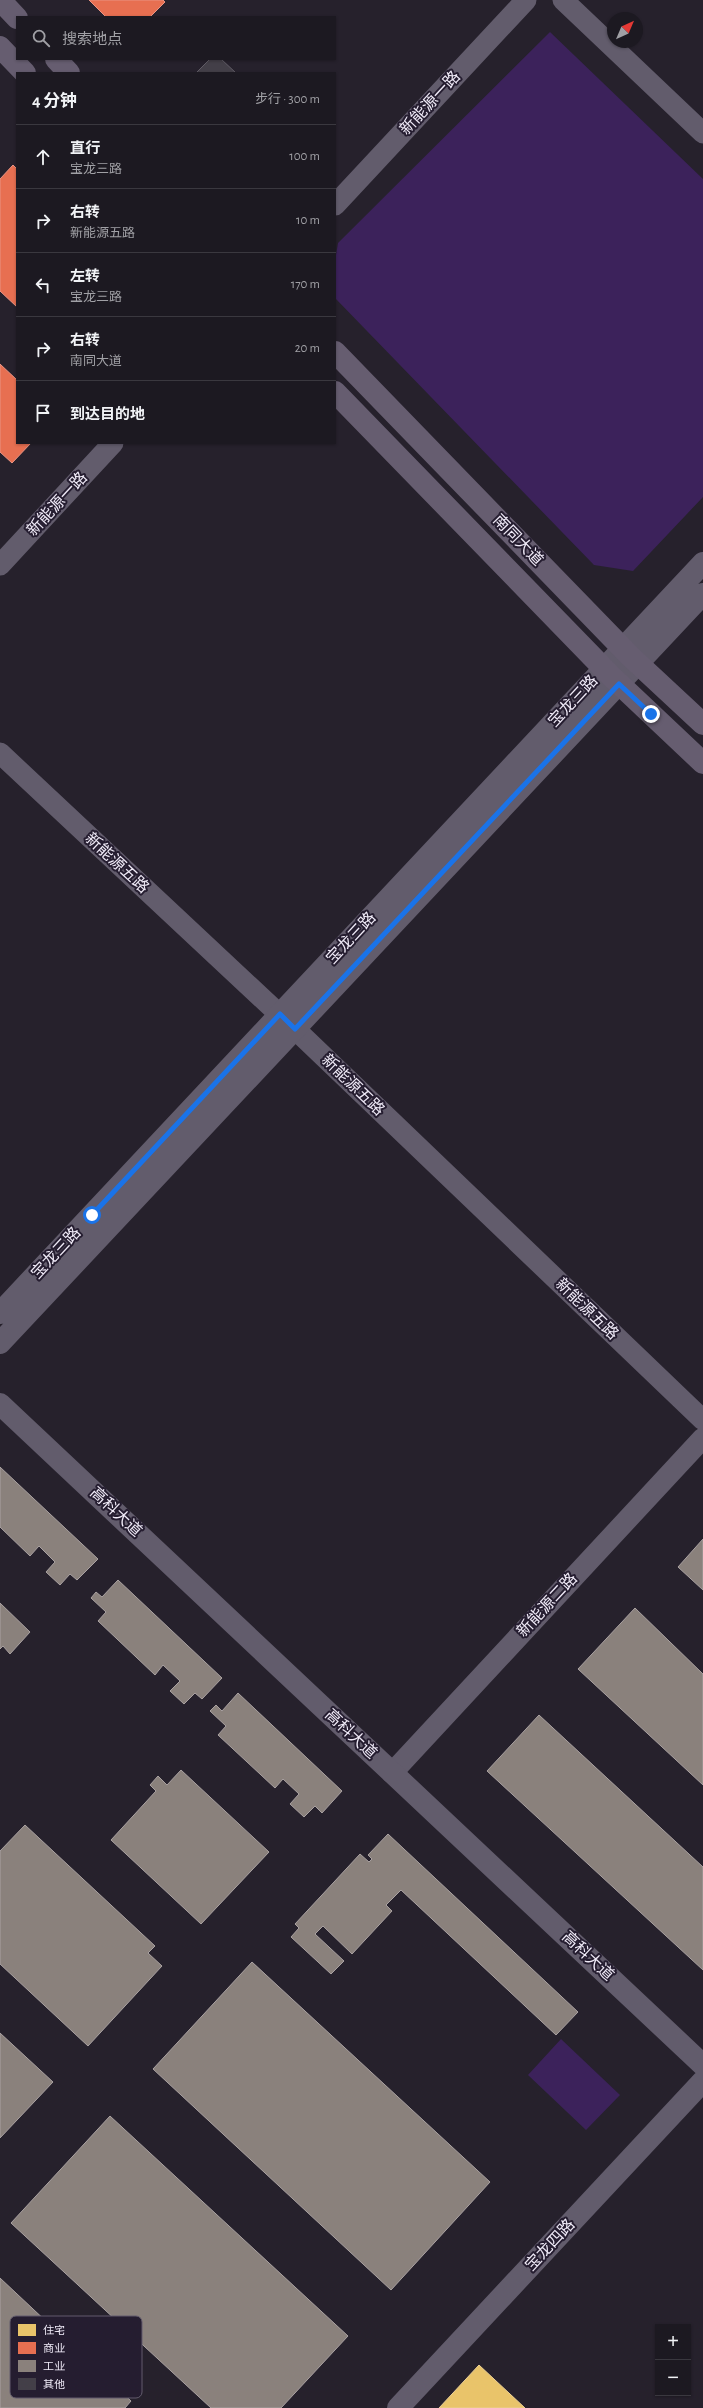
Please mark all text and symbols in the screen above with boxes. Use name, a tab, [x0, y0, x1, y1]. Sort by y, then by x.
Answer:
north arrow	[607, 12, 643, 48]
search box	[16, 16, 336, 60]
icon: search	[30, 27, 52, 49]
text: 搜索地点	[62, 32, 122, 47]
street label: 新能源一路	[396, 68, 463, 138]
text: 4 分钟	[32, 92, 77, 109]
text: 步行 · 300 m	[255, 93, 320, 106]
text: 直行	[70, 141, 100, 156]
icon: ahead	[32, 146, 54, 168]
text: 100 m	[289, 150, 320, 163]
text: 宝龙三路	[70, 163, 122, 176]
text: 右转	[70, 205, 100, 220]
icon: right	[32, 210, 54, 232]
text: 10 m	[296, 214, 320, 227]
text: 新能源五路	[70, 227, 135, 240]
text: 左转	[70, 269, 100, 284]
icon: left	[32, 274, 54, 296]
text: 170 m	[291, 278, 320, 291]
text: 宝龙三路	[70, 291, 122, 304]
text: 右转	[70, 333, 100, 348]
icon: right	[32, 338, 54, 360]
text: 20 m	[295, 342, 320, 355]
text: 南同大道	[70, 355, 122, 368]
icon: arrive	[32, 402, 54, 424]
text: 到达目的地	[70, 407, 145, 422]
street label: 新能源一路	[23, 469, 90, 539]
street label: 南同大道	[490, 511, 547, 569]
street label: 宝龙三路	[545, 671, 601, 730]
route end	[642, 705, 660, 723]
street label: 新能源五路	[82, 829, 152, 896]
street label: 宝龙三路	[323, 908, 379, 967]
street label: 新能源五路	[319, 1051, 388, 1119]
route start	[83, 1206, 101, 1224]
street label: 宝龙三路	[28, 1223, 84, 1282]
street label: 新能源五路	[553, 1275, 622, 1343]
street label: 高科大道	[87, 1484, 146, 1540]
street label: 新能源二路	[513, 1570, 580, 1640]
street label: 高科大道	[322, 1706, 381, 1762]
street label: 高科大道	[559, 1928, 618, 1984]
street label: 宝龙四路	[522, 2215, 578, 2274]
legend	[10, 2316, 142, 2398]
text: 住宅	[43, 2324, 65, 2336]
map controls	[655, 2324, 691, 2396]
button: +	[655, 2324, 691, 2360]
text: 商业	[43, 2342, 65, 2354]
button: −	[655, 2360, 691, 2396]
text: 工业	[43, 2361, 65, 2372]
text: 其他	[43, 2379, 65, 2390]

